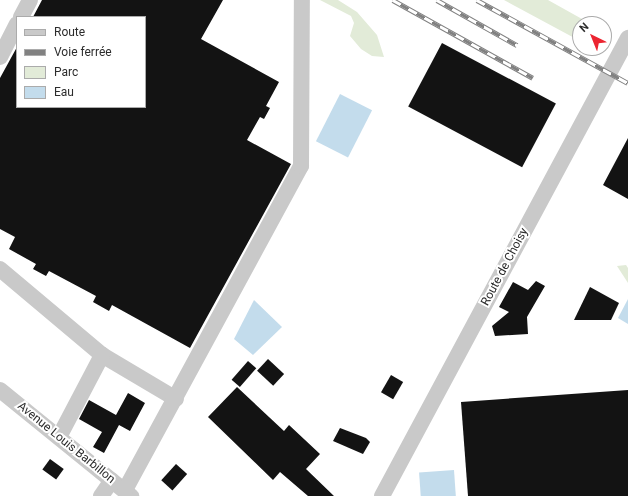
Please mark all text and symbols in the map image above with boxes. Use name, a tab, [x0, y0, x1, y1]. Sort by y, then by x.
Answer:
legend	[16, 16, 146, 108]
north arrow	[572, 16, 612, 56]
text: N	[577, 20, 591, 35]
text: Route	[54, 25, 85, 39]
text: Voie ferrée	[54, 45, 112, 59]
text: Parc	[54, 65, 78, 79]
text: Eau	[54, 85, 74, 99]
street label: Route de Choisy	[478, 226, 532, 308]
street label: Avenue Louis Barbillon	[14, 399, 118, 487]

